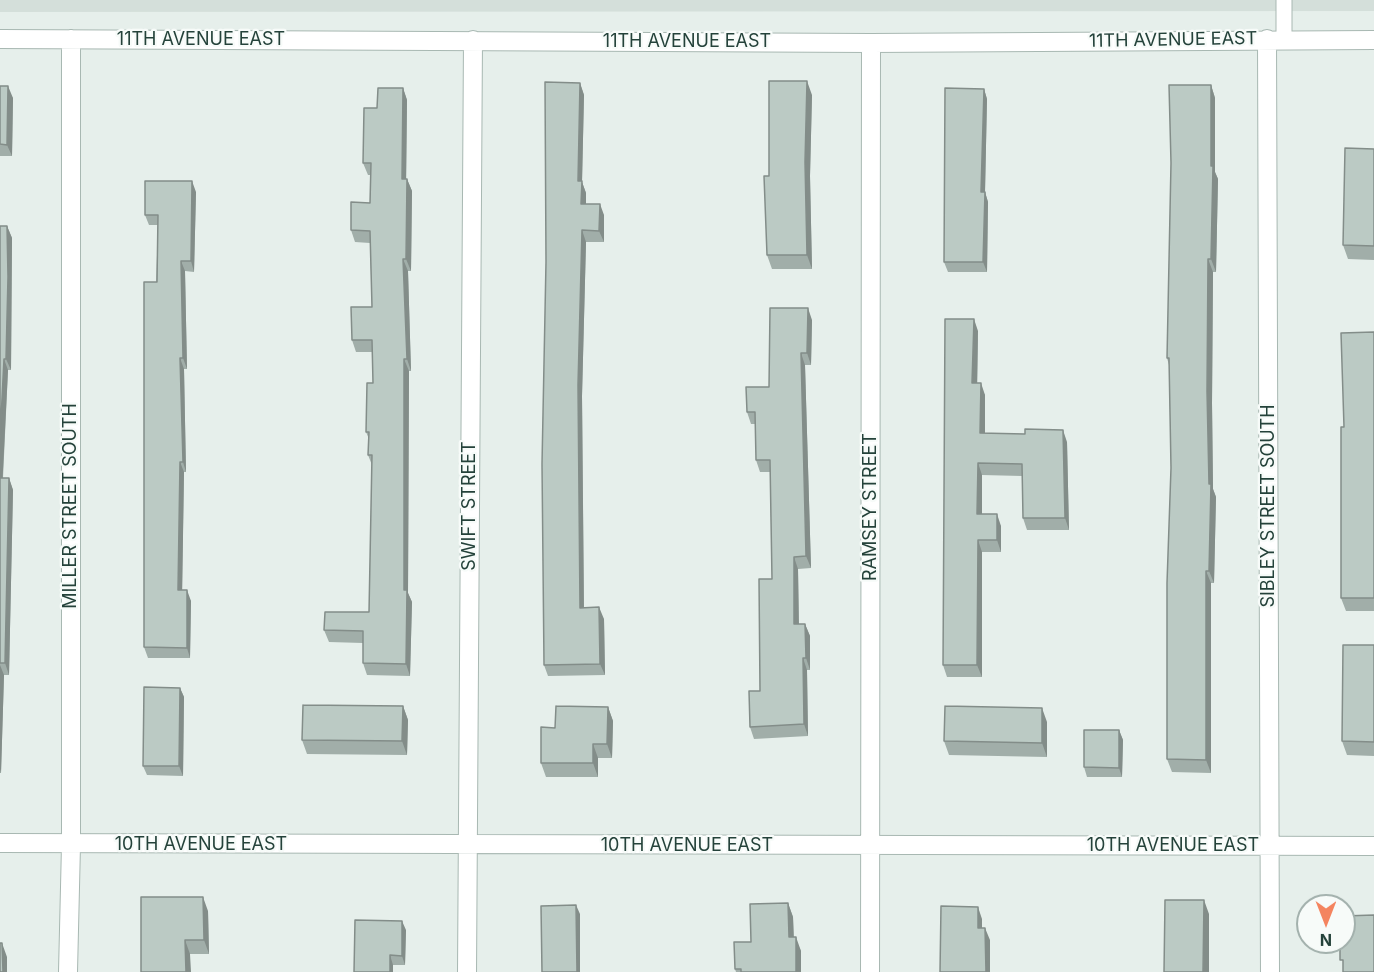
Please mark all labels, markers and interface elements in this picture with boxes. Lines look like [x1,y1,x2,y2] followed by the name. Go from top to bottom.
[1089,28,1257,52] street label: 11TH AVENUE EAST
[117,29,285,51] street label: 11TH AVENUE EAST
[603,31,771,53] street label: 11TH AVENUE EAST
[60,403,82,609] street label: MILLER STREET SOUTH
[1258,404,1280,608] street label: SIBLEY STREET SOUTH
[860,433,882,581] street label: RAMSEY STREET
[459,441,481,571] street label: SWIFT STREET
[115,834,287,856] street label: 10TH AVENUE EAST
[601,835,773,857] street label: 10TH AVENUE EAST
[1087,835,1259,857] street label: 10TH AVENUE EAST
[1296,894,1356,954] north arrow
[1320,930,1332,950] text: N

